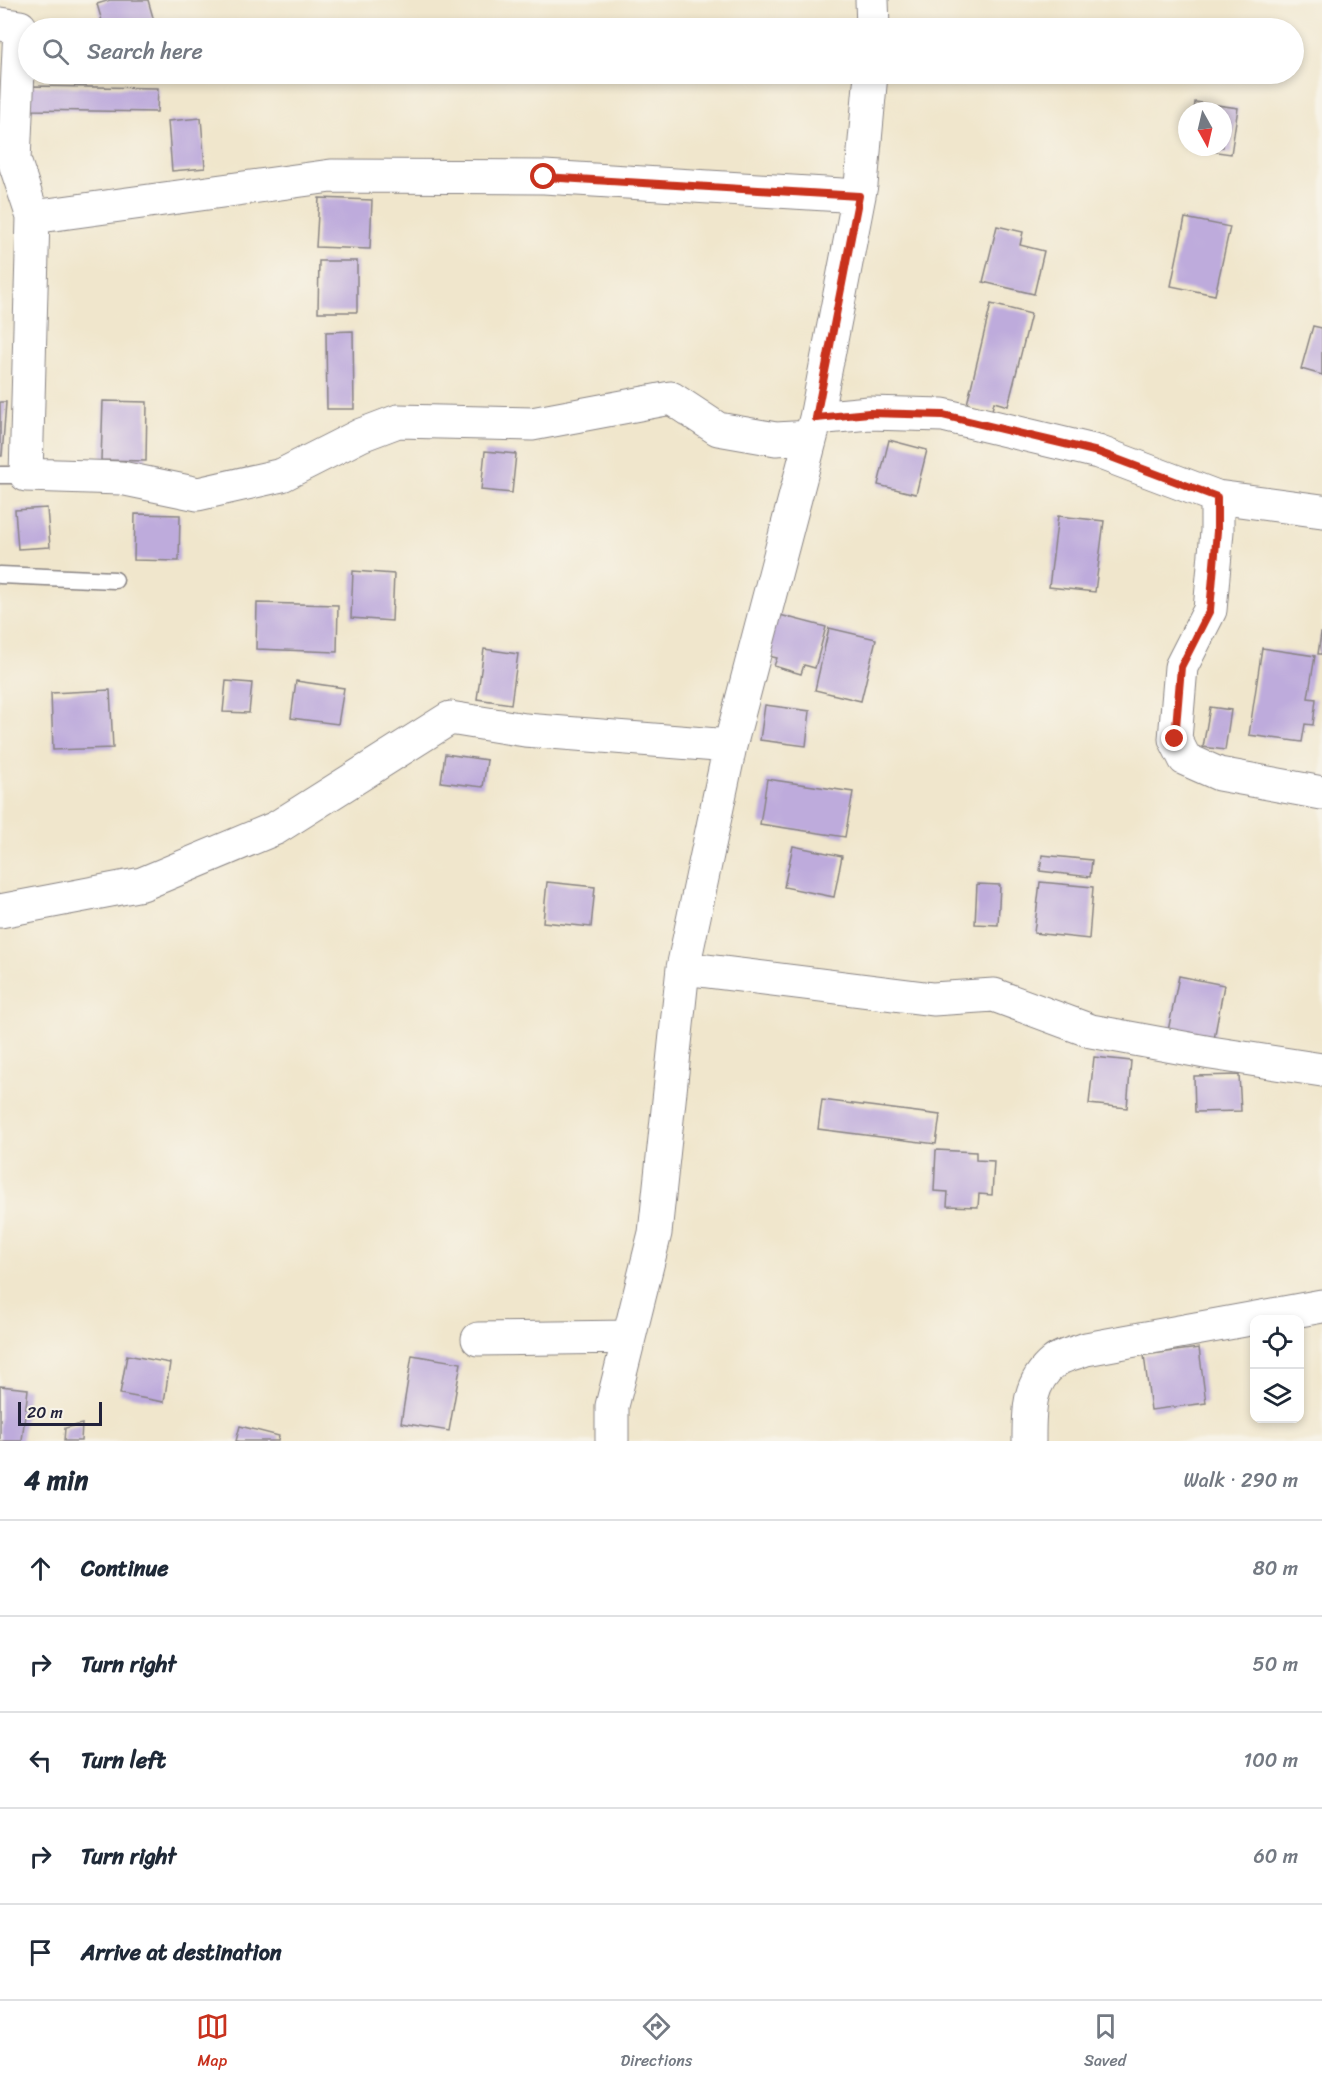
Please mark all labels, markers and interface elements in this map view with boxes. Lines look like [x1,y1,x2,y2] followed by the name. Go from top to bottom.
[18,18,1304,84] search box
[87,32,203,71] text: Search here
[39,35,72,68] icon: search
[1178,102,1232,156] north arrow
[530,163,556,189] route start
[1161,725,1187,751] route end
[1250,1315,1304,1423] map controls
[1250,1315,1304,1369] button: locate
[1250,1369,1304,1423] button: layers
[27,1398,63,1427] text: 20 m
[18,1399,102,1426] scale bar
[24,1457,88,1503] text: 4 min
[1183,1463,1298,1498] text: Walk · 290 m
[81,1549,169,1588] text: Continue
[1253,1551,1298,1586] text: 80 m
[24,1552,57,1585] icon: ahead
[81,1645,176,1684] text: Turn right
[1253,1647,1298,1682] text: 50 m
[24,1648,57,1681] icon: right
[81,1741,166,1780] text: Turn left
[1244,1743,1298,1778] text: 100 m
[24,1744,57,1777] icon: left
[81,1837,176,1876] text: Turn right
[1253,1839,1298,1874] text: 60 m
[24,1840,57,1873] icon: right
[81,1933,282,1972] text: Arrive at destination
[24,1936,57,1969] icon: arrive
[196,2010,229,2075] tab: Map
[621,2010,692,2075] tab: Directions
[1084,2010,1126,2075] tab: Saved

